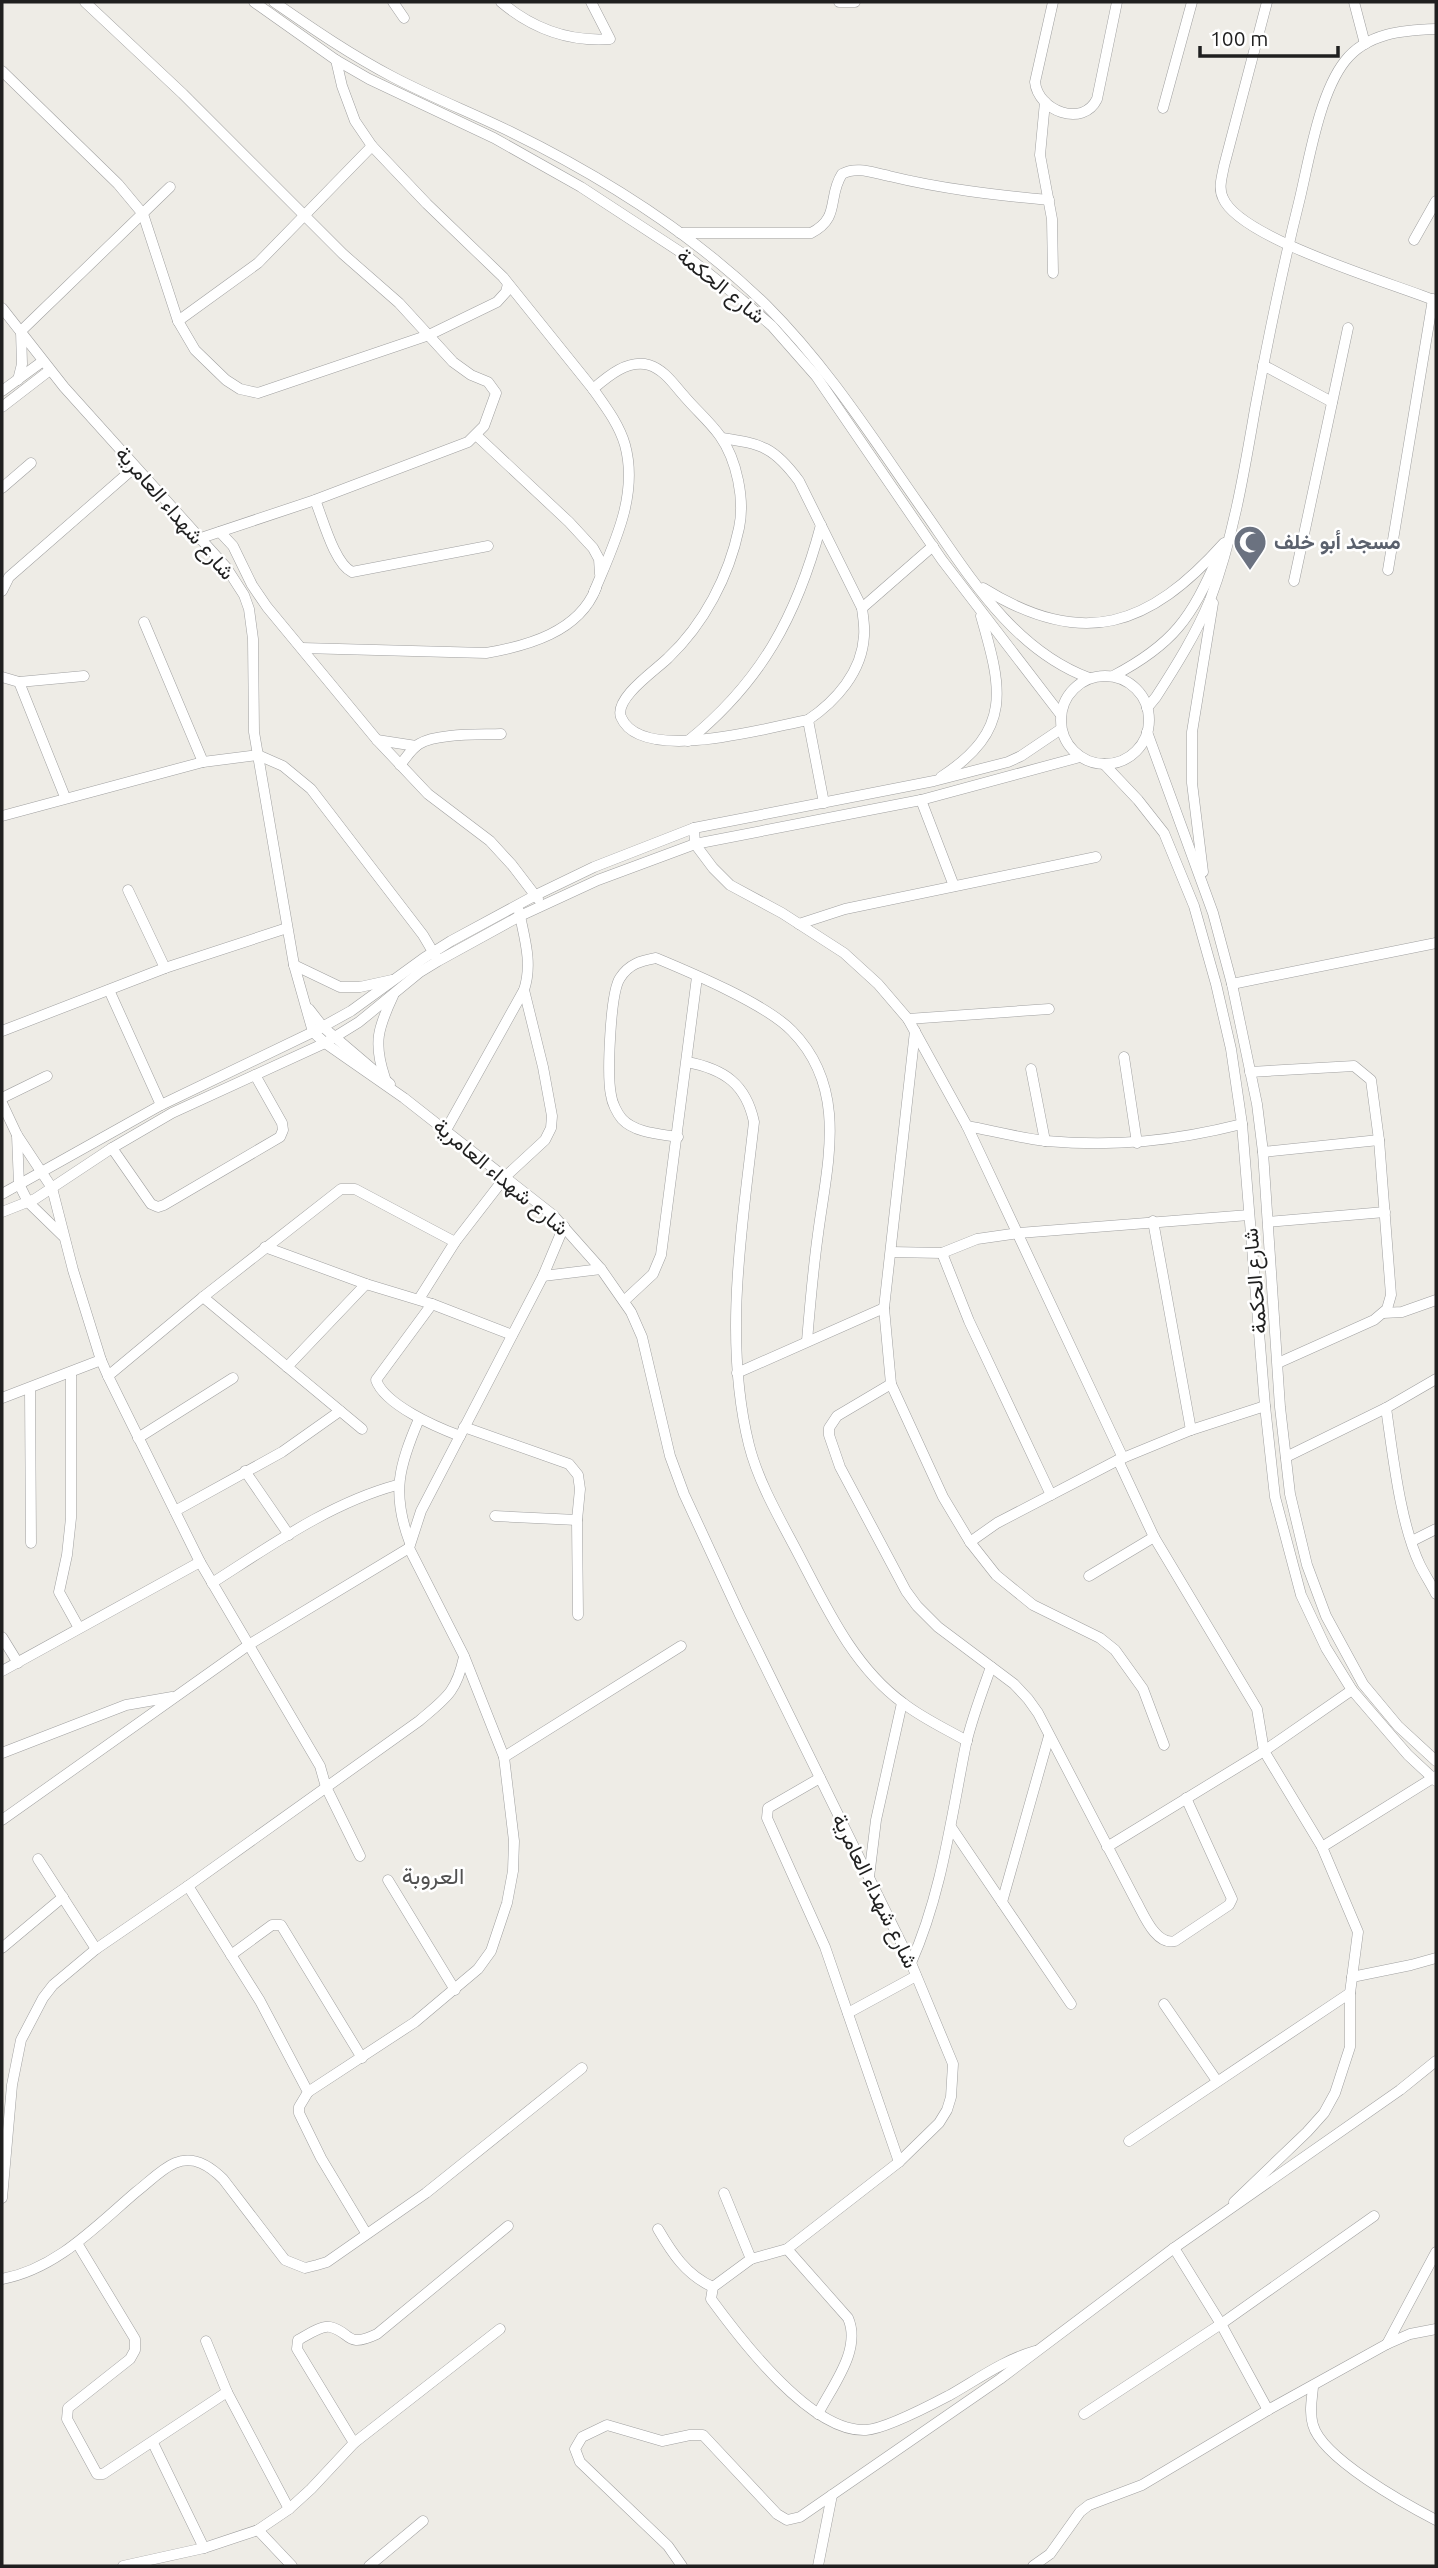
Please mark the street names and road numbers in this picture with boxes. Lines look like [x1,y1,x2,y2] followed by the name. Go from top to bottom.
[671,243,770,330] street label: شارع الحكمة
[109,441,240,586] street label: شارع شهداء العامرية
[427,1113,574,1242] street label: شارع شهداء العامرية
[1237,1227,1274,1335] street label: شارع الحكمة
[825,1810,924,1973] street label: شارع شهداء العامرية

